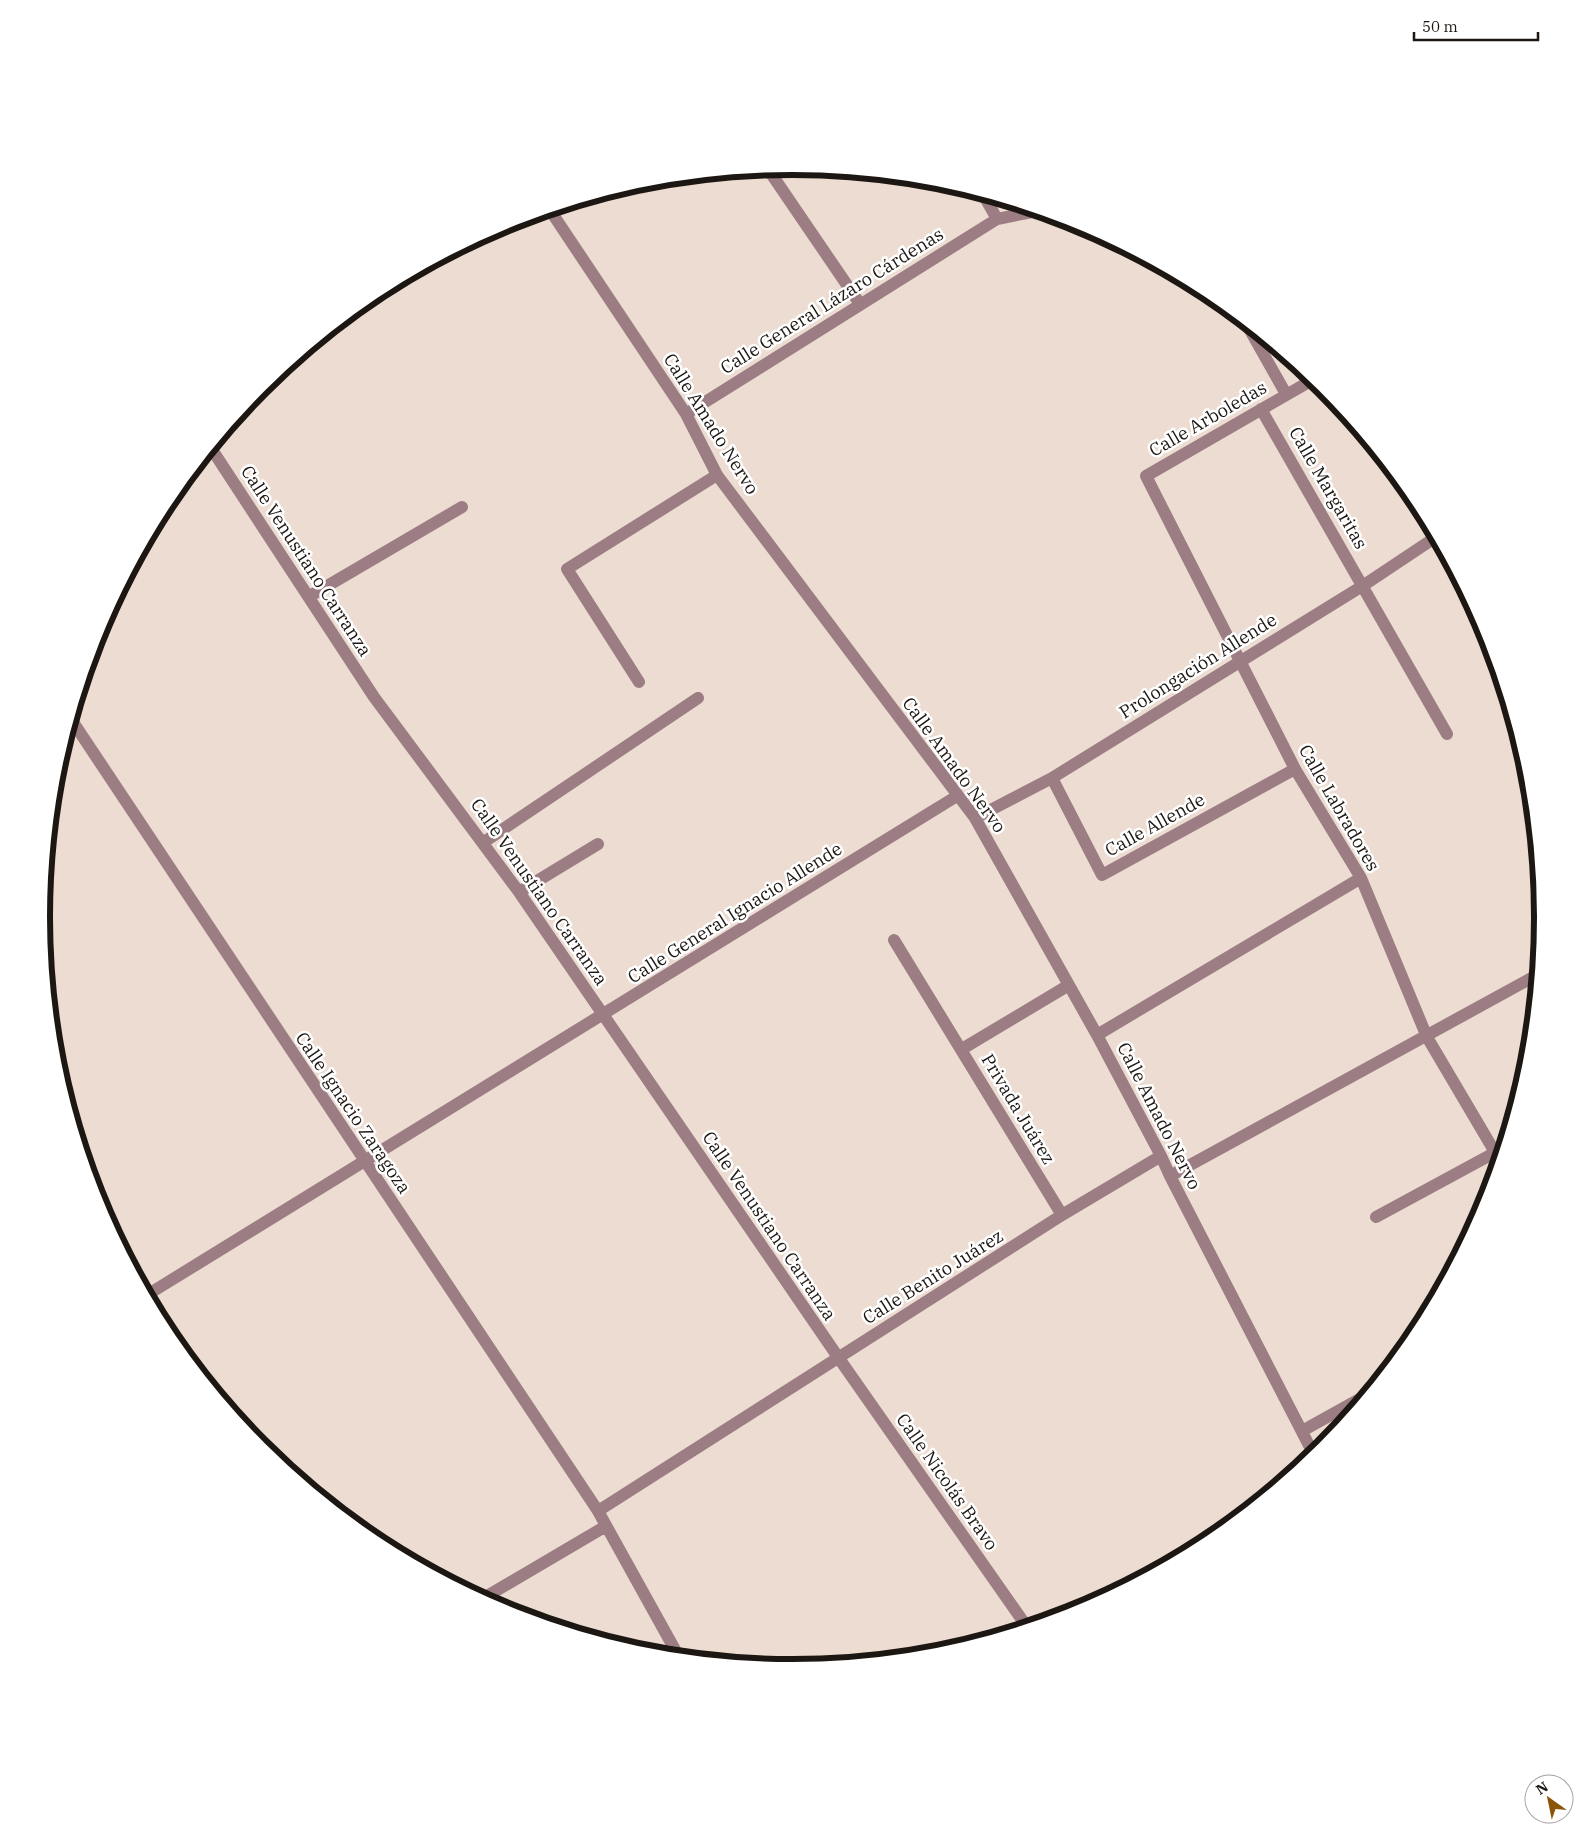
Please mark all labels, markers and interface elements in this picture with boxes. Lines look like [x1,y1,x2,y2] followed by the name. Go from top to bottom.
[1414,10,1538,42] scale bar
[1422,17,1458,36] text: 50 m
[716,222,948,379] street label: Calle General Lázaro Cárdenas
[659,349,764,499] street label: Calle Amado Nervo
[1145,376,1271,462] street label: Calle Arboledas
[1284,422,1373,553] street label: Calle Margaritas
[236,461,377,661] street label: Calle Venustiano Carranza
[1115,608,1281,723] street label: Prolongación Allende
[897,692,1011,837] street label: Calle Amado Nervo
[1294,740,1385,875] street label: Calle Labradores
[1101,788,1209,861] street label: Calle Allende
[466,794,613,990] street label: Calle Venustiano Carranza
[623,837,846,988] street label: Calle General Ignacio Allende
[291,1027,416,1198] street label: Calle Ignacio Zaragoza
[1112,1038,1207,1193] street label: Calle Amado Nervo
[976,1049,1060,1168] street label: Privada Juárez
[697,1127,841,1325] street label: Calle Venustiano Carranza
[858,1224,1007,1329] street label: Calle Benito Juárez
[891,1409,1003,1555] street label: Calle Nicolás Bravo
[1524,1774,1574,1824] north arrow
[1532,1778,1551,1799] text: N

